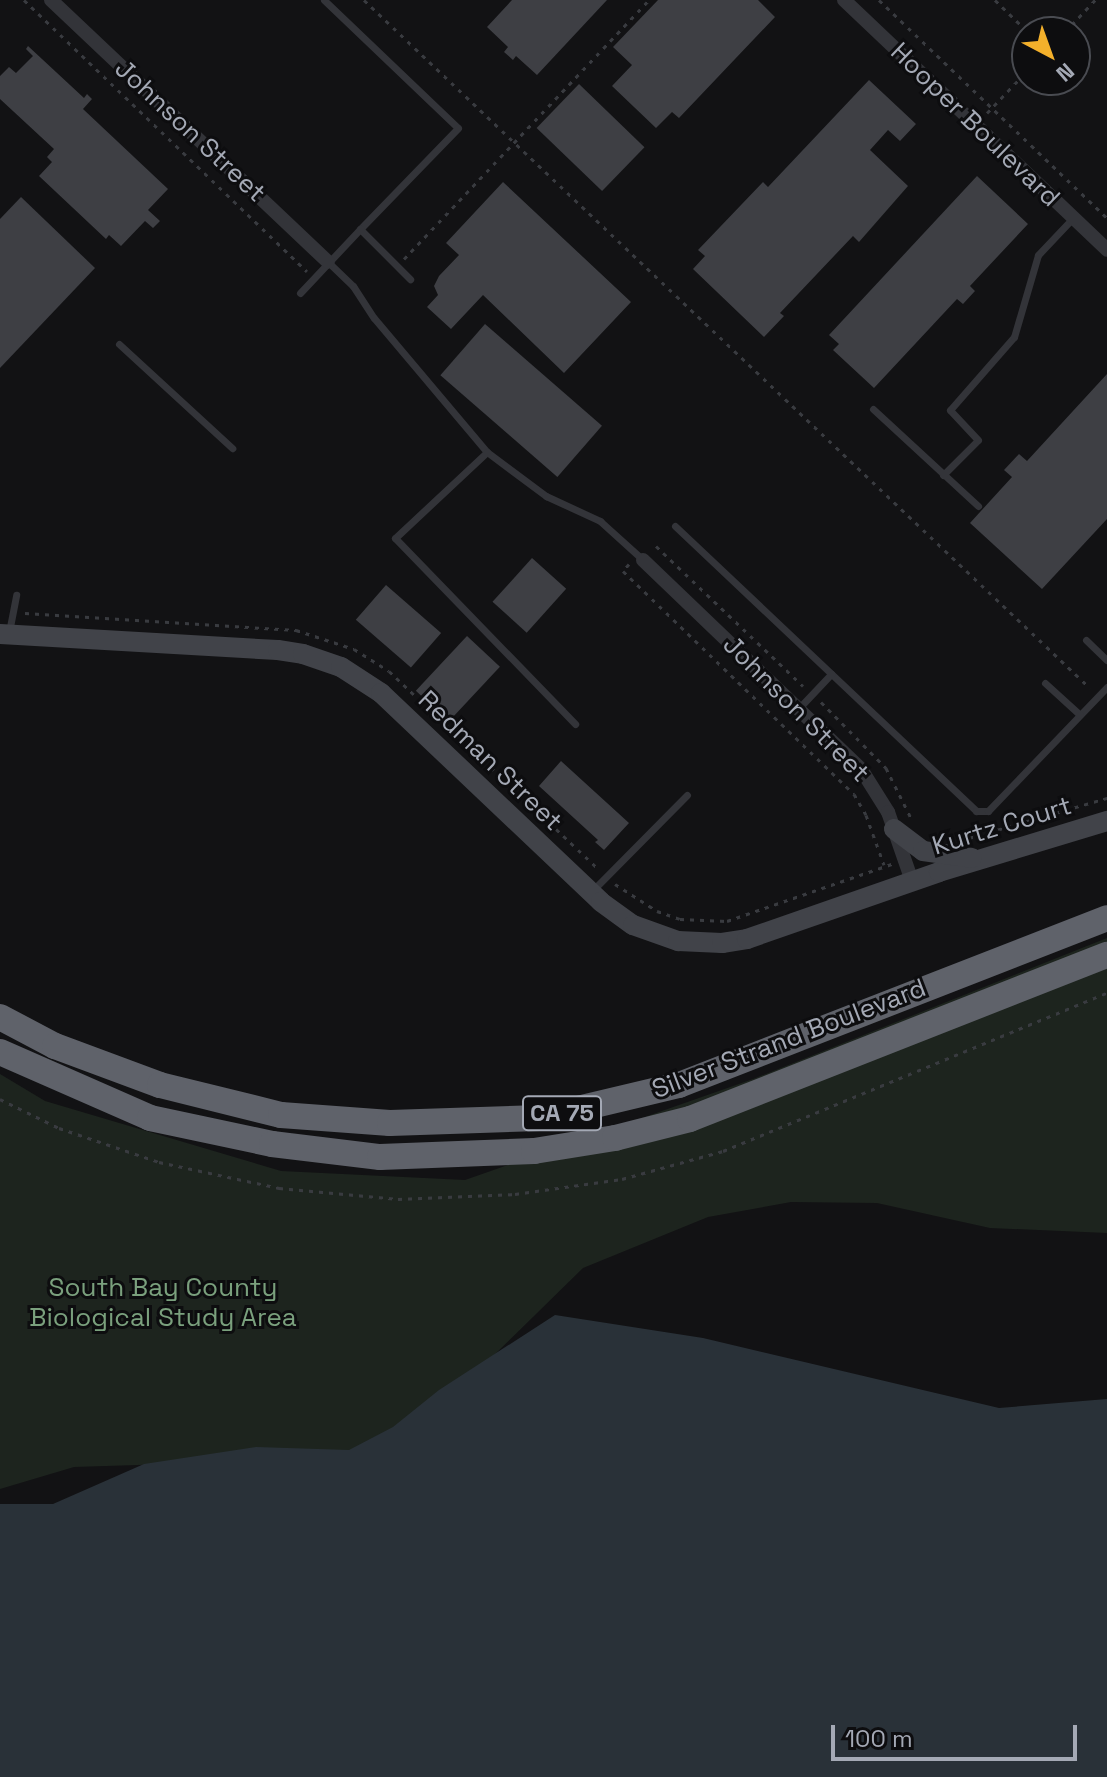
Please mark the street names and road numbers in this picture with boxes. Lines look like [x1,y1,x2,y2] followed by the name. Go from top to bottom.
[884,36,1066,214] street label: Hooper Boulevard
[108,53,272,209] street label: Johnson Street
[716,629,876,789] street label: Johnson Street
[412,685,568,837] street label: Redman Street
[929,790,1075,862] street label: Kurtz Court
[648,972,930,1106] street label: Silver Strand Boulevard
[520,1093,604,1133] road number: CA 75

